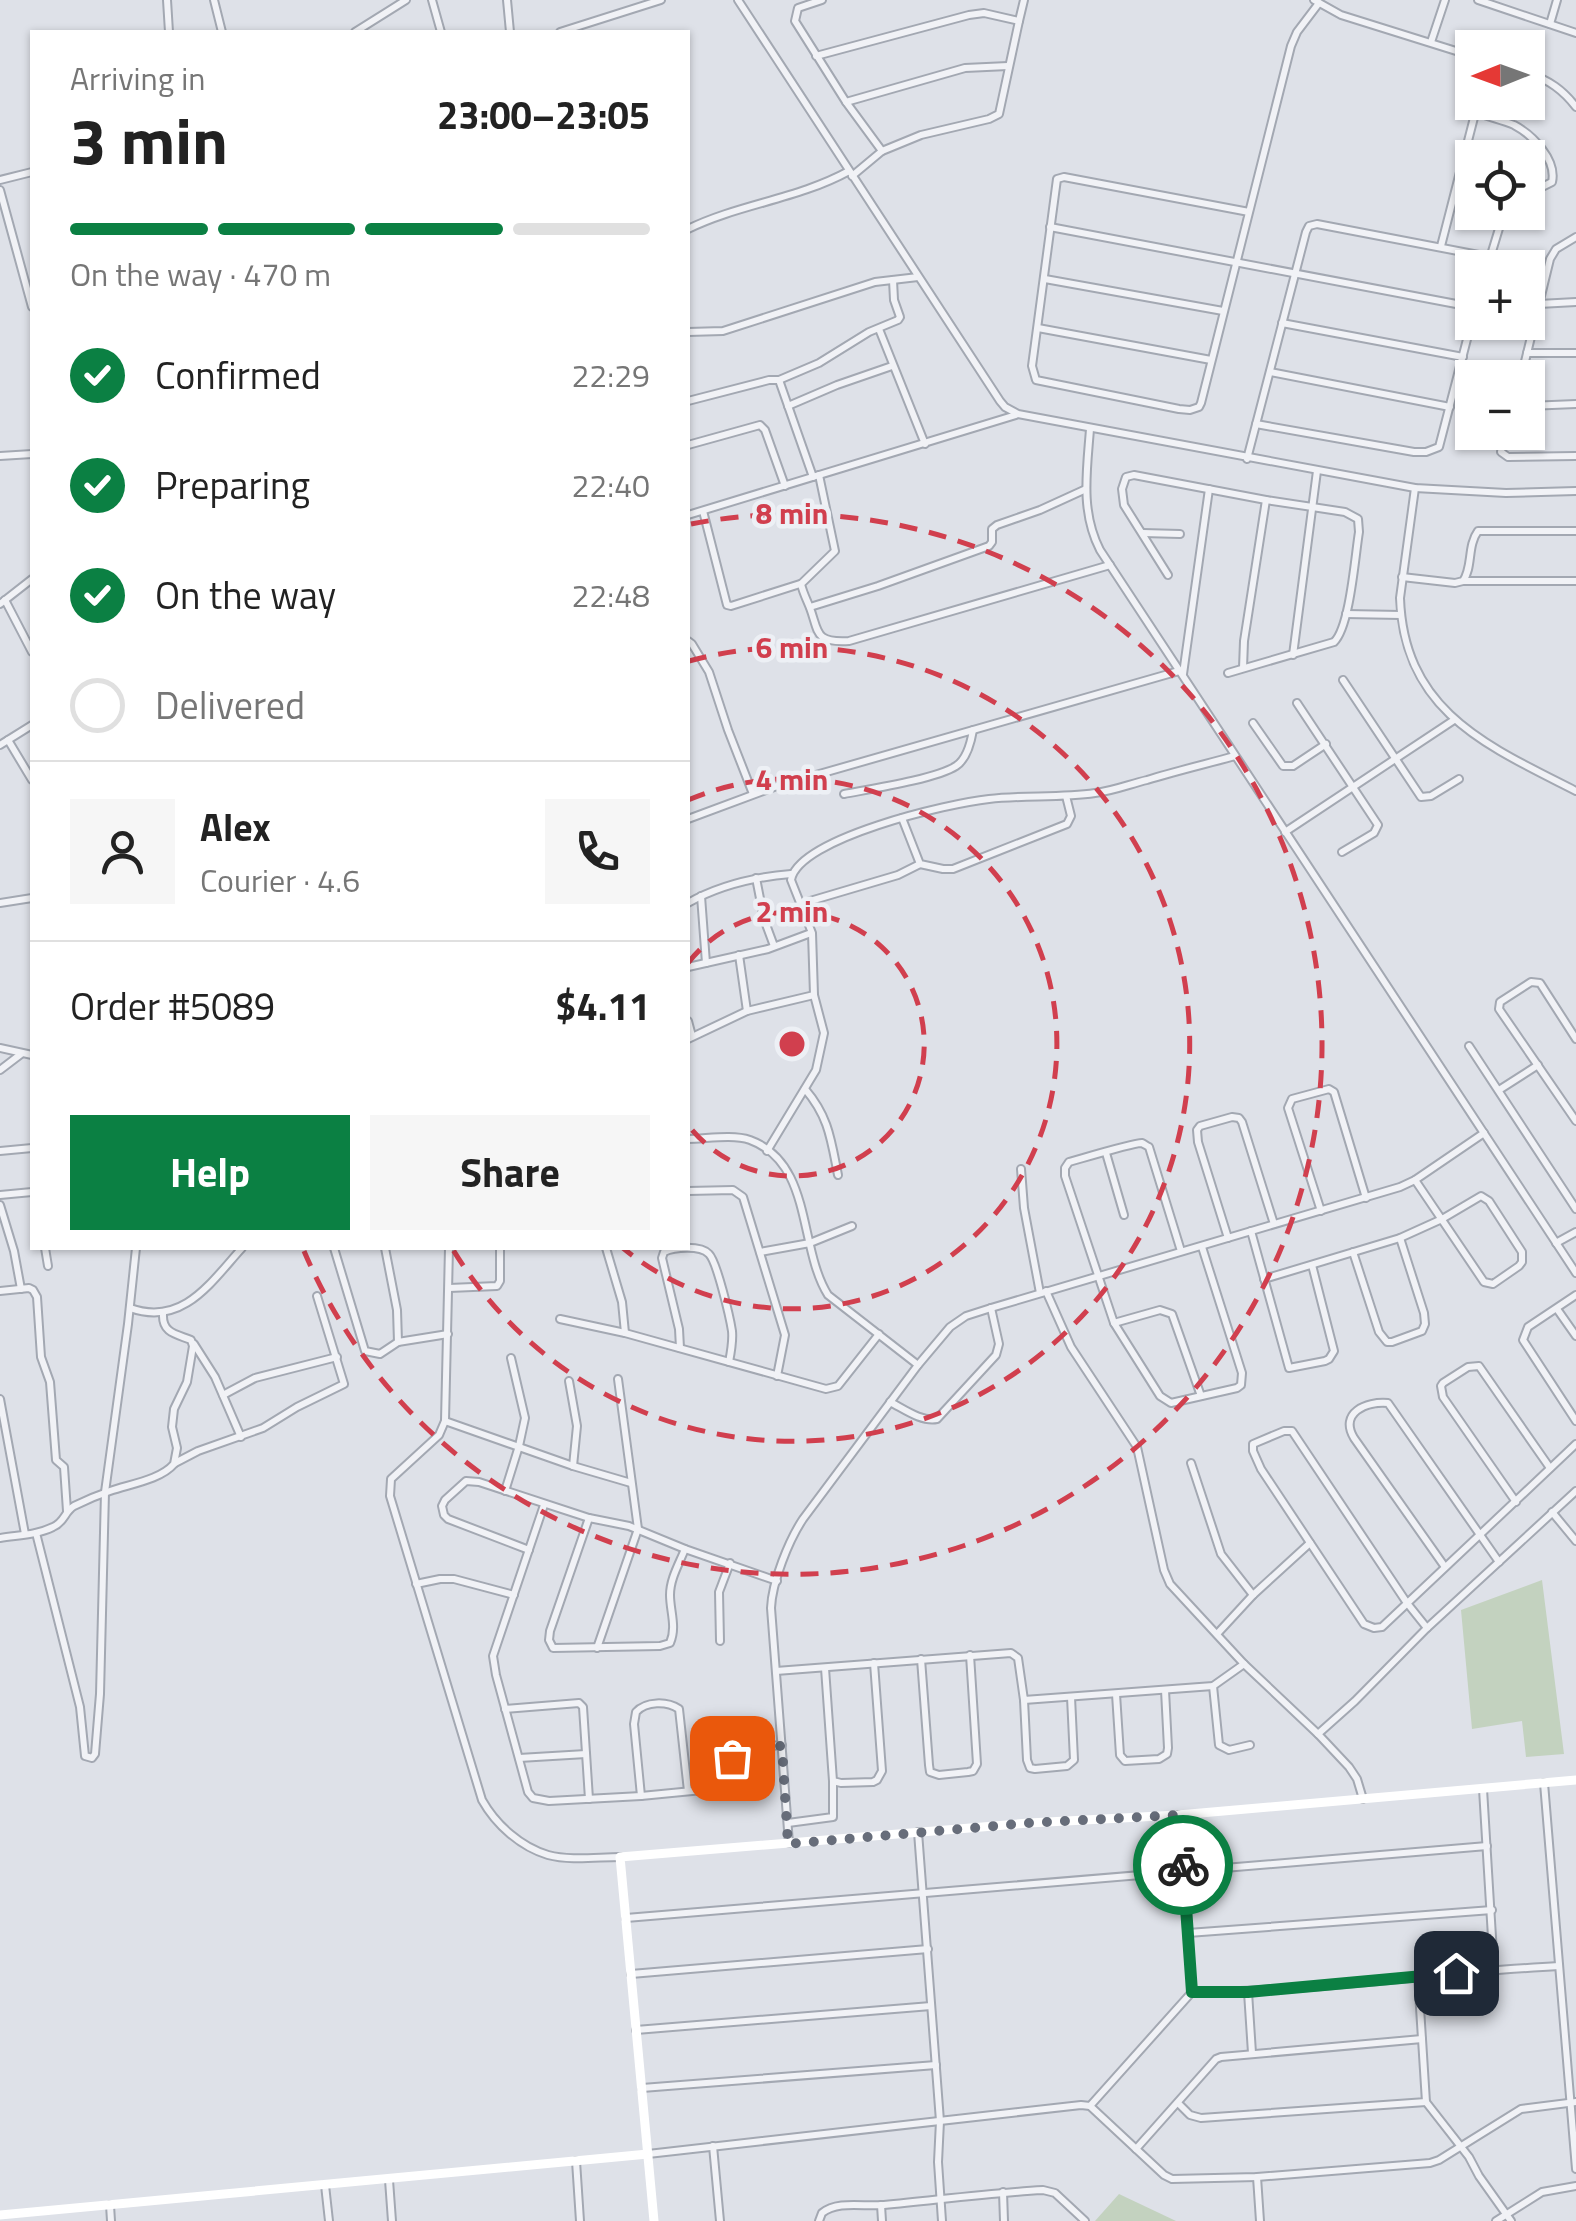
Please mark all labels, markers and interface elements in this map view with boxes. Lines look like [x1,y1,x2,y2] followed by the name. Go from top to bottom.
[1455,30,1545,120] north arrow
[1455,30,1545,450] map controls
[70,54,206,102] text: Arriving in
[437,86,650,144] text: 23:00–23:05
[70,90,228,189] text: 3 min
[1455,140,1545,230] button: locate
[70,250,331,298] text: On the way · 470 m
[1455,250,1545,340] button: +
[155,346,321,404] text: Confirmed
[70,348,125,403] icon: check
[571,351,650,399] text: 22:29
[1455,360,1545,450] button: −
[155,456,310,514] text: Preparing
[70,458,125,513] icon: check
[571,461,650,509] text: 22:40
[756,490,828,536] text: 8 min
[155,566,336,624] text: On the way
[70,568,125,623] icon: check
[571,571,650,619] text: 22:48
[756,624,828,670] text: 6 min
[155,676,305,734] text: Delivered
[756,756,828,802] text: 4 min
[200,798,271,856] text: Alex
[70,799,175,904] button: person
[545,799,650,904] button: phone
[200,856,360,904] text: Courier · 4.6
[756,888,828,934] text: 2 min
[70,977,275,1035] text: Order #5089
[555,977,650,1035] text: $4.11
[774,1026,810,1062] centre of rings
[70,1115,350,1230] button: Help
[370,1115,650,1230] button: Share
[690,1716,775,1801] pin
[705,1731,760,1786] icon: bag
[1133,1815,1233,1915] courier
[1156,1838,1211,1893] icon: bike
[1414,1931,1499,2016] pin
[1429,1946,1484,2001] icon: home

